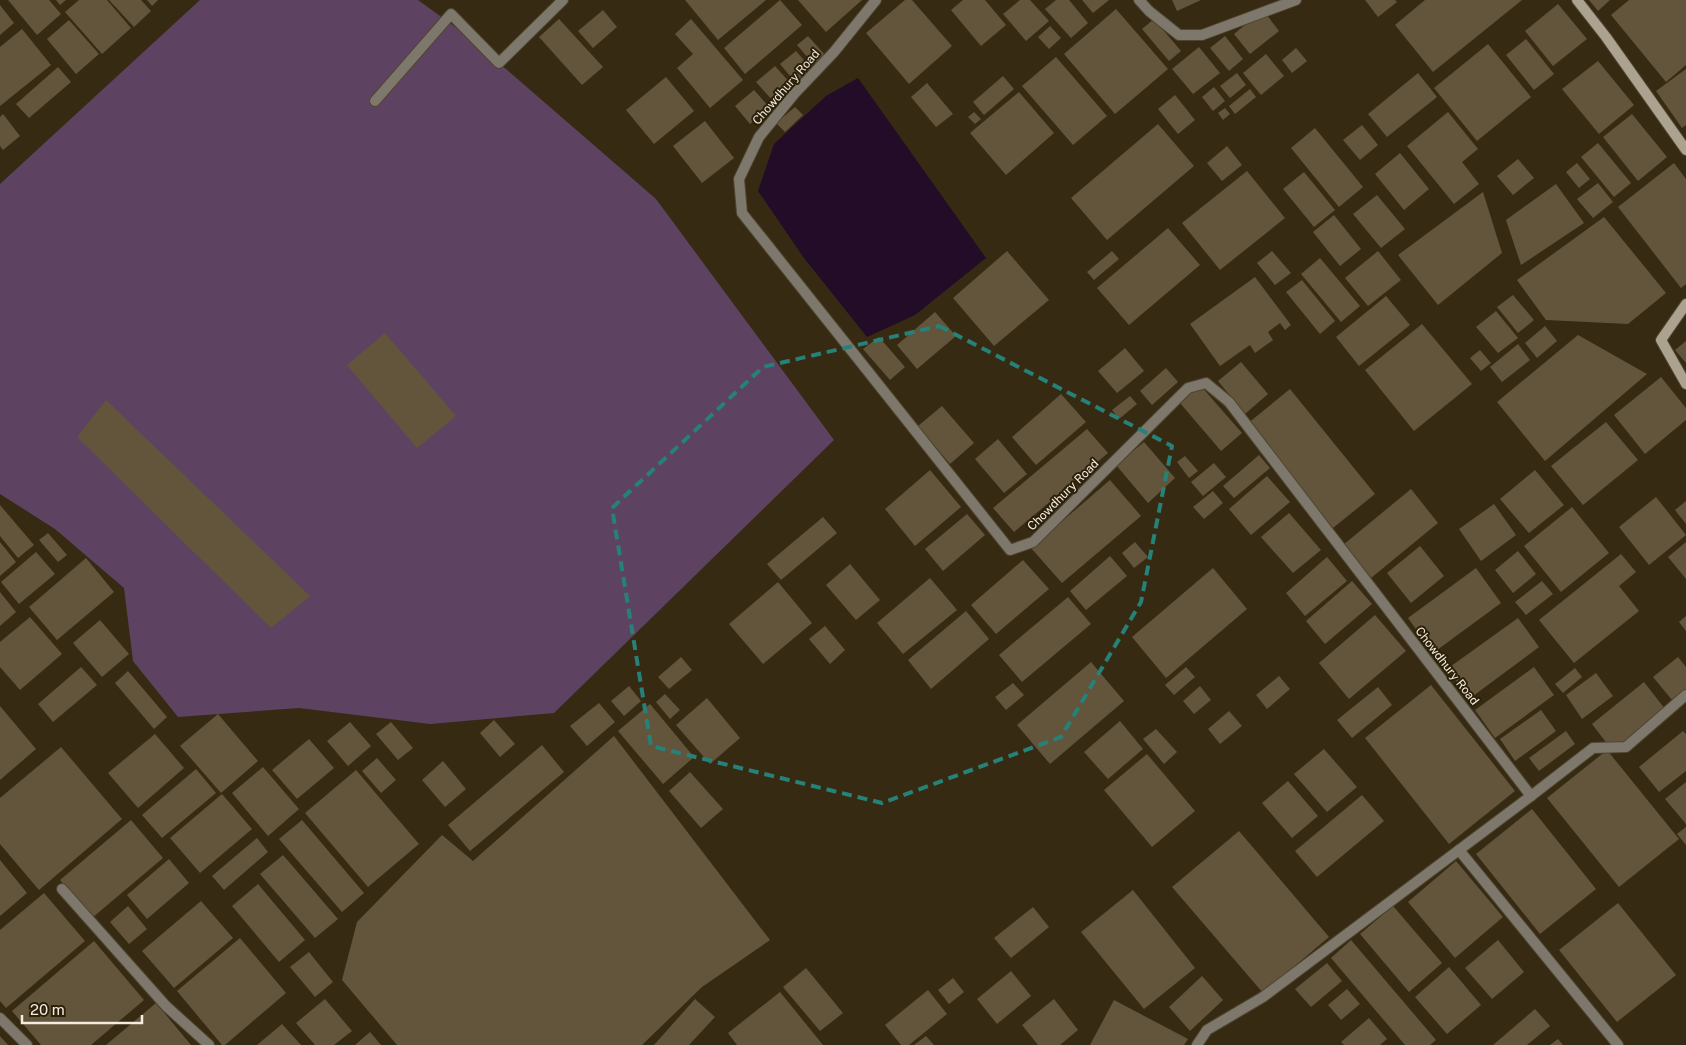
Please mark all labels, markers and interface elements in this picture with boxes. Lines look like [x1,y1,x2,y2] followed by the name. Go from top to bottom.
[750,47,822,127] street label: Chowdhury Road
[1025,457,1101,533] street label: Chowdhury Road
[1412,624,1482,708] street label: Chowdhury Road
[22,992,142,1024] scale bar
[30,1001,65,1018] text: 20 m

